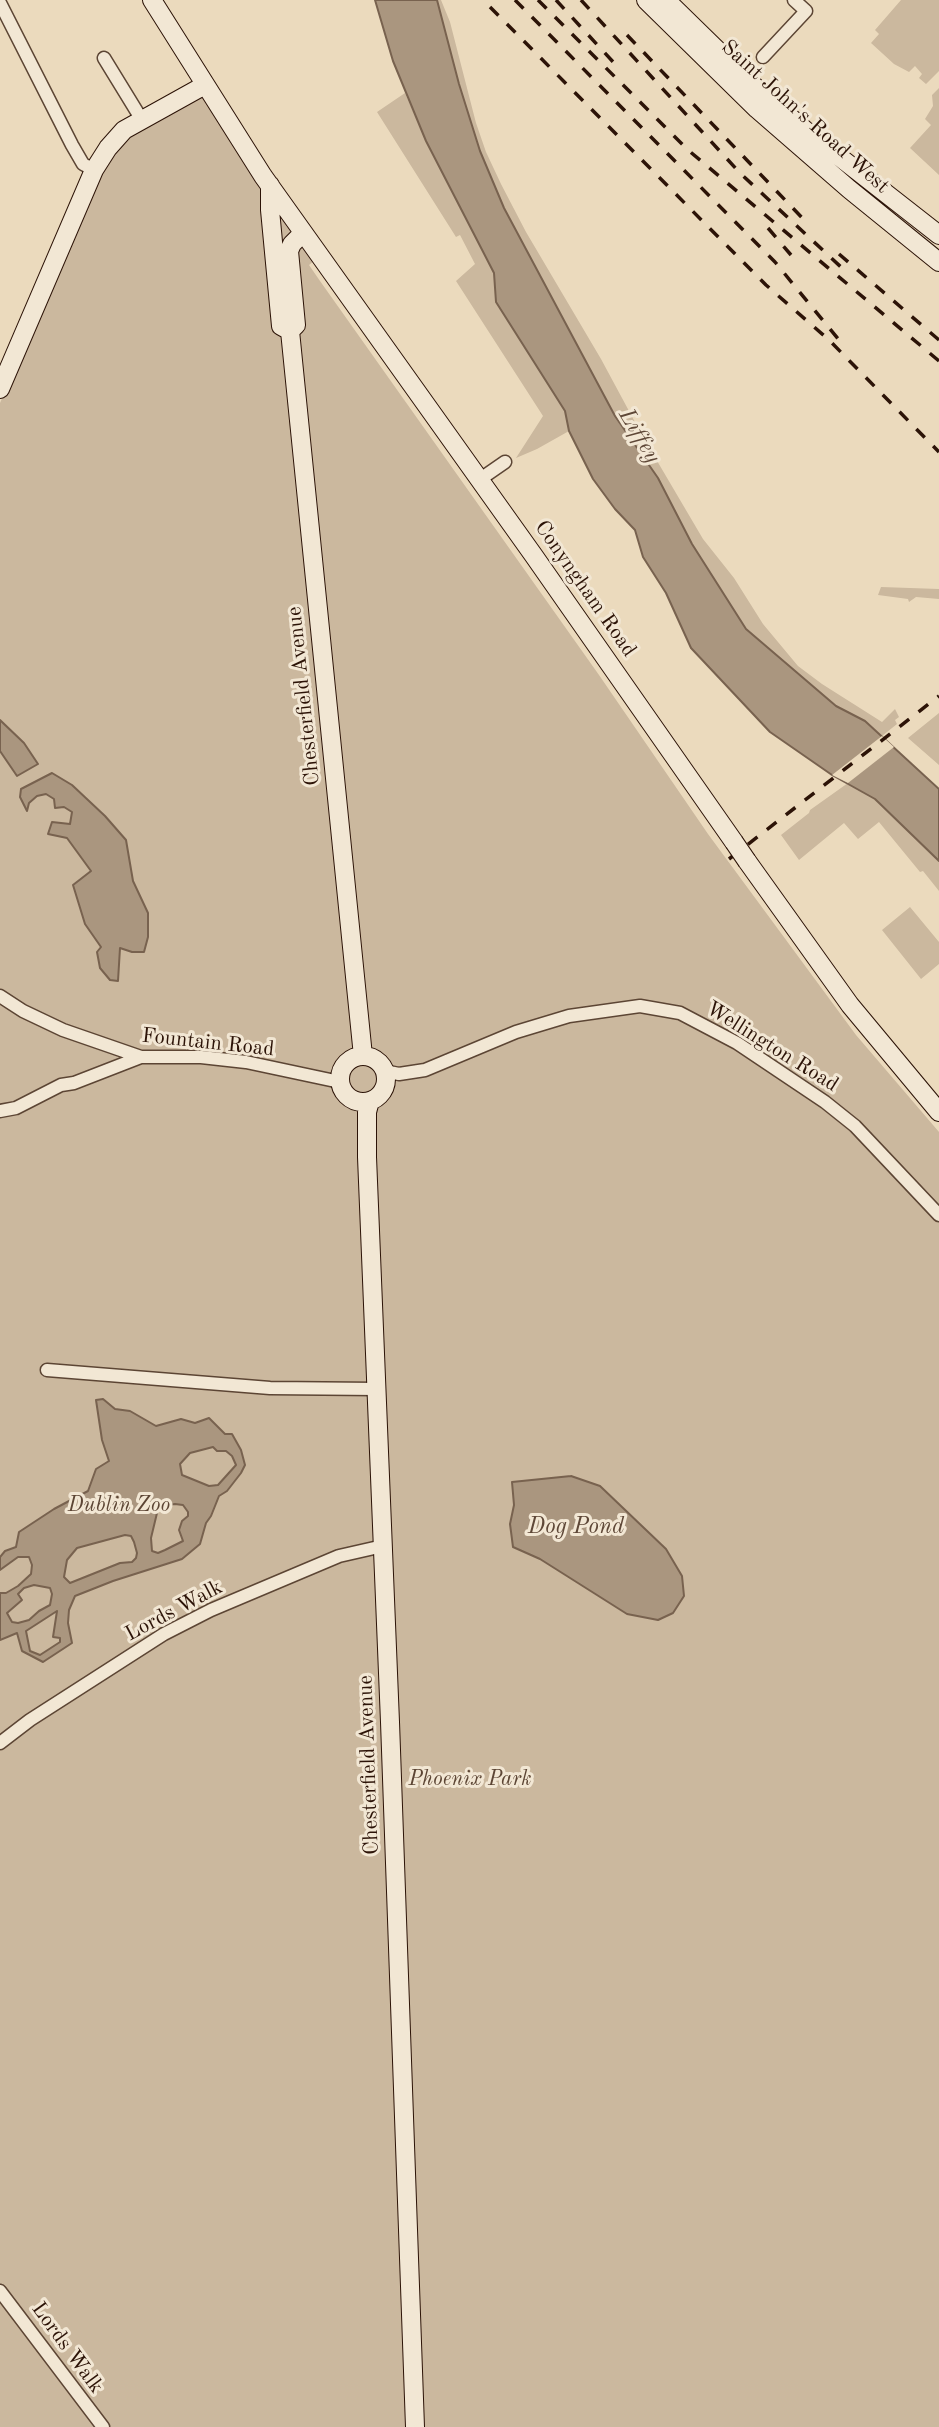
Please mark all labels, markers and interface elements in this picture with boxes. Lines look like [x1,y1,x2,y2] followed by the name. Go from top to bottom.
[716,35,894,199] street label: Saint John's Road West
[612,403,666,469] water label: Liffey
[529,516,641,662] street label: Conyngham Road
[282,605,326,787] street label: Chesterfield Avenue
[701,996,843,1098] street label: Wellington Road
[141,1024,275,1062] street label: Fountain Road
[68,1492,170,1518] park label: Dublin Zoo
[528,1513,624,1541] water label: Dog Pond
[121,1575,227,1647] street label: Lords Walk
[353,1675,385,1855] street label: Chesterfield Avenue
[409,1766,531,1792] park label: Phoenix Park
[25,2297,109,2399] street label: Lords Walk

